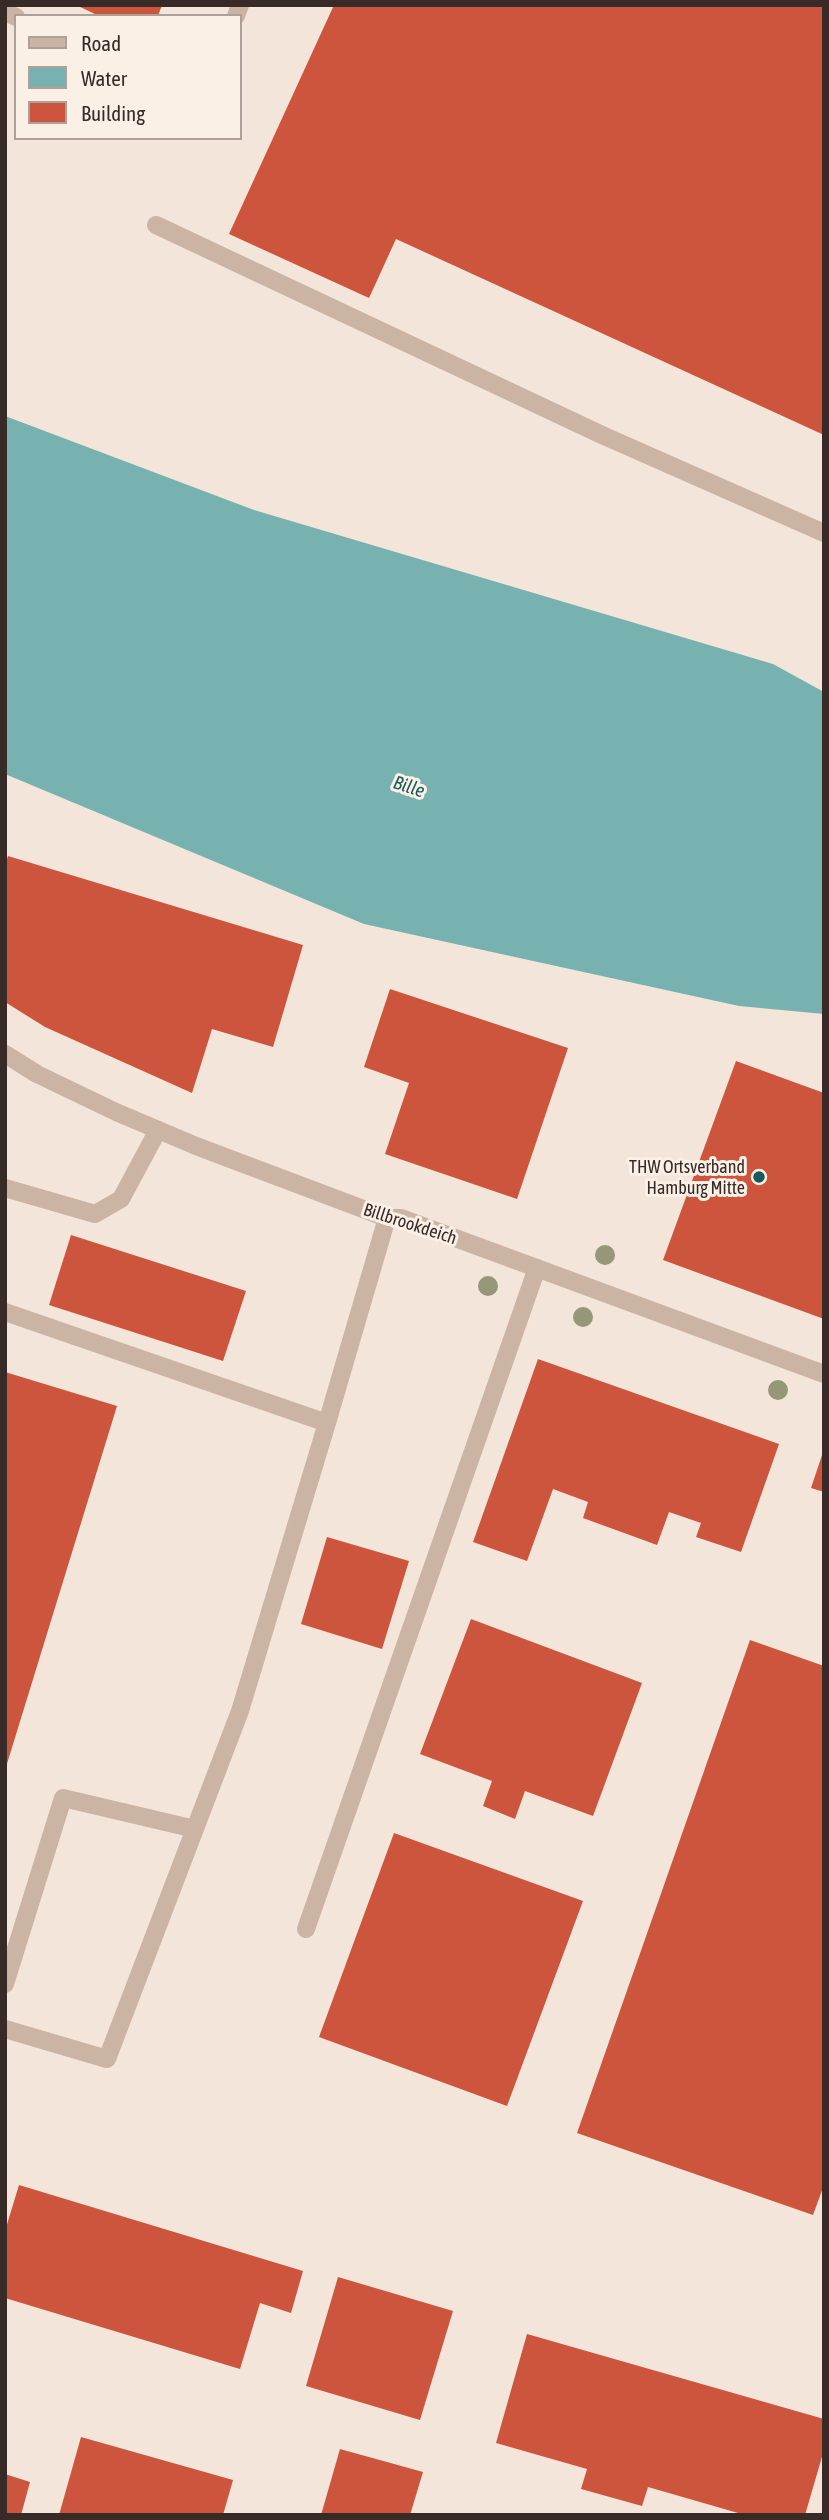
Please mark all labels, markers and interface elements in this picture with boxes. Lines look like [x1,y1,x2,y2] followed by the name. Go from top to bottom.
[14,14,242,140] legend
[81,31,121,55] text: Road
[81,66,127,90] text: Water
[81,101,145,125] text: Building
[390,771,428,803] water label: Bille
[629,1156,745,1198] place label: THW Ortsverband Hamburg Mitte
[751,1169,767,1185] marker: THW Ortsverband Hamburg Mitte
[361,1199,459,1249] street label: Billbrookdeich

